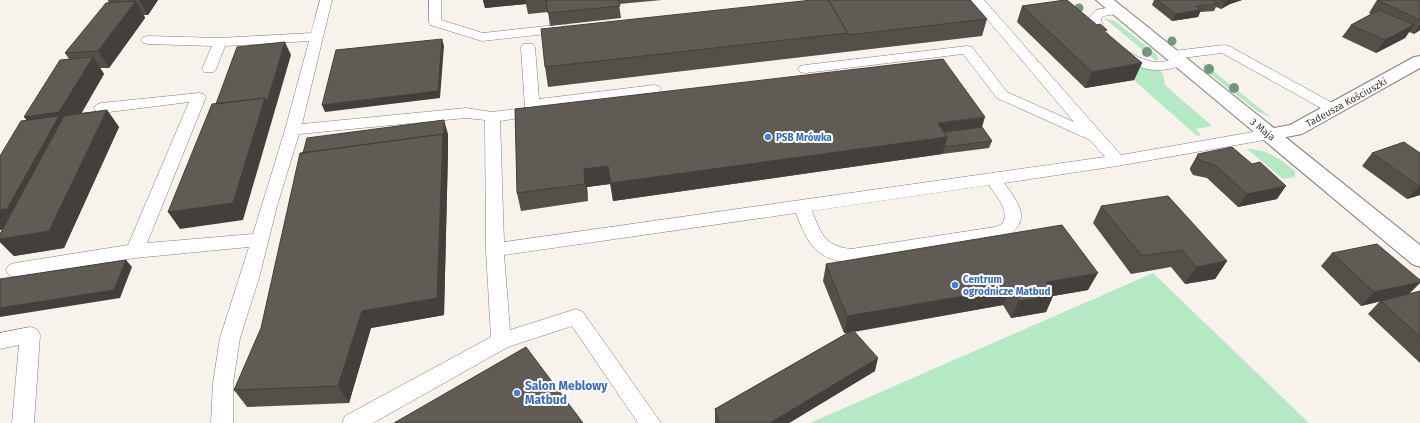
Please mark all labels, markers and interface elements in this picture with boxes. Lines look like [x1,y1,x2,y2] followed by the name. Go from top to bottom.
[1304,75,1389,130] street label: Tadeusza Kościuszki
[1247,116,1277,144] street label: 3 Maja
[776,131,832,144] place label: PSB Mrówka
[763,132,773,142] marker: PSB Mrówka
[963,274,1051,298] place label: Centrum ogrodnicze Matbud
[950,280,960,290] marker: Centrum ogrodnicze Matbud
[525,379,608,407] place label: Salon Meblowy Matbud
[512,388,522,398] marker: Salon Meblowy Matbud

